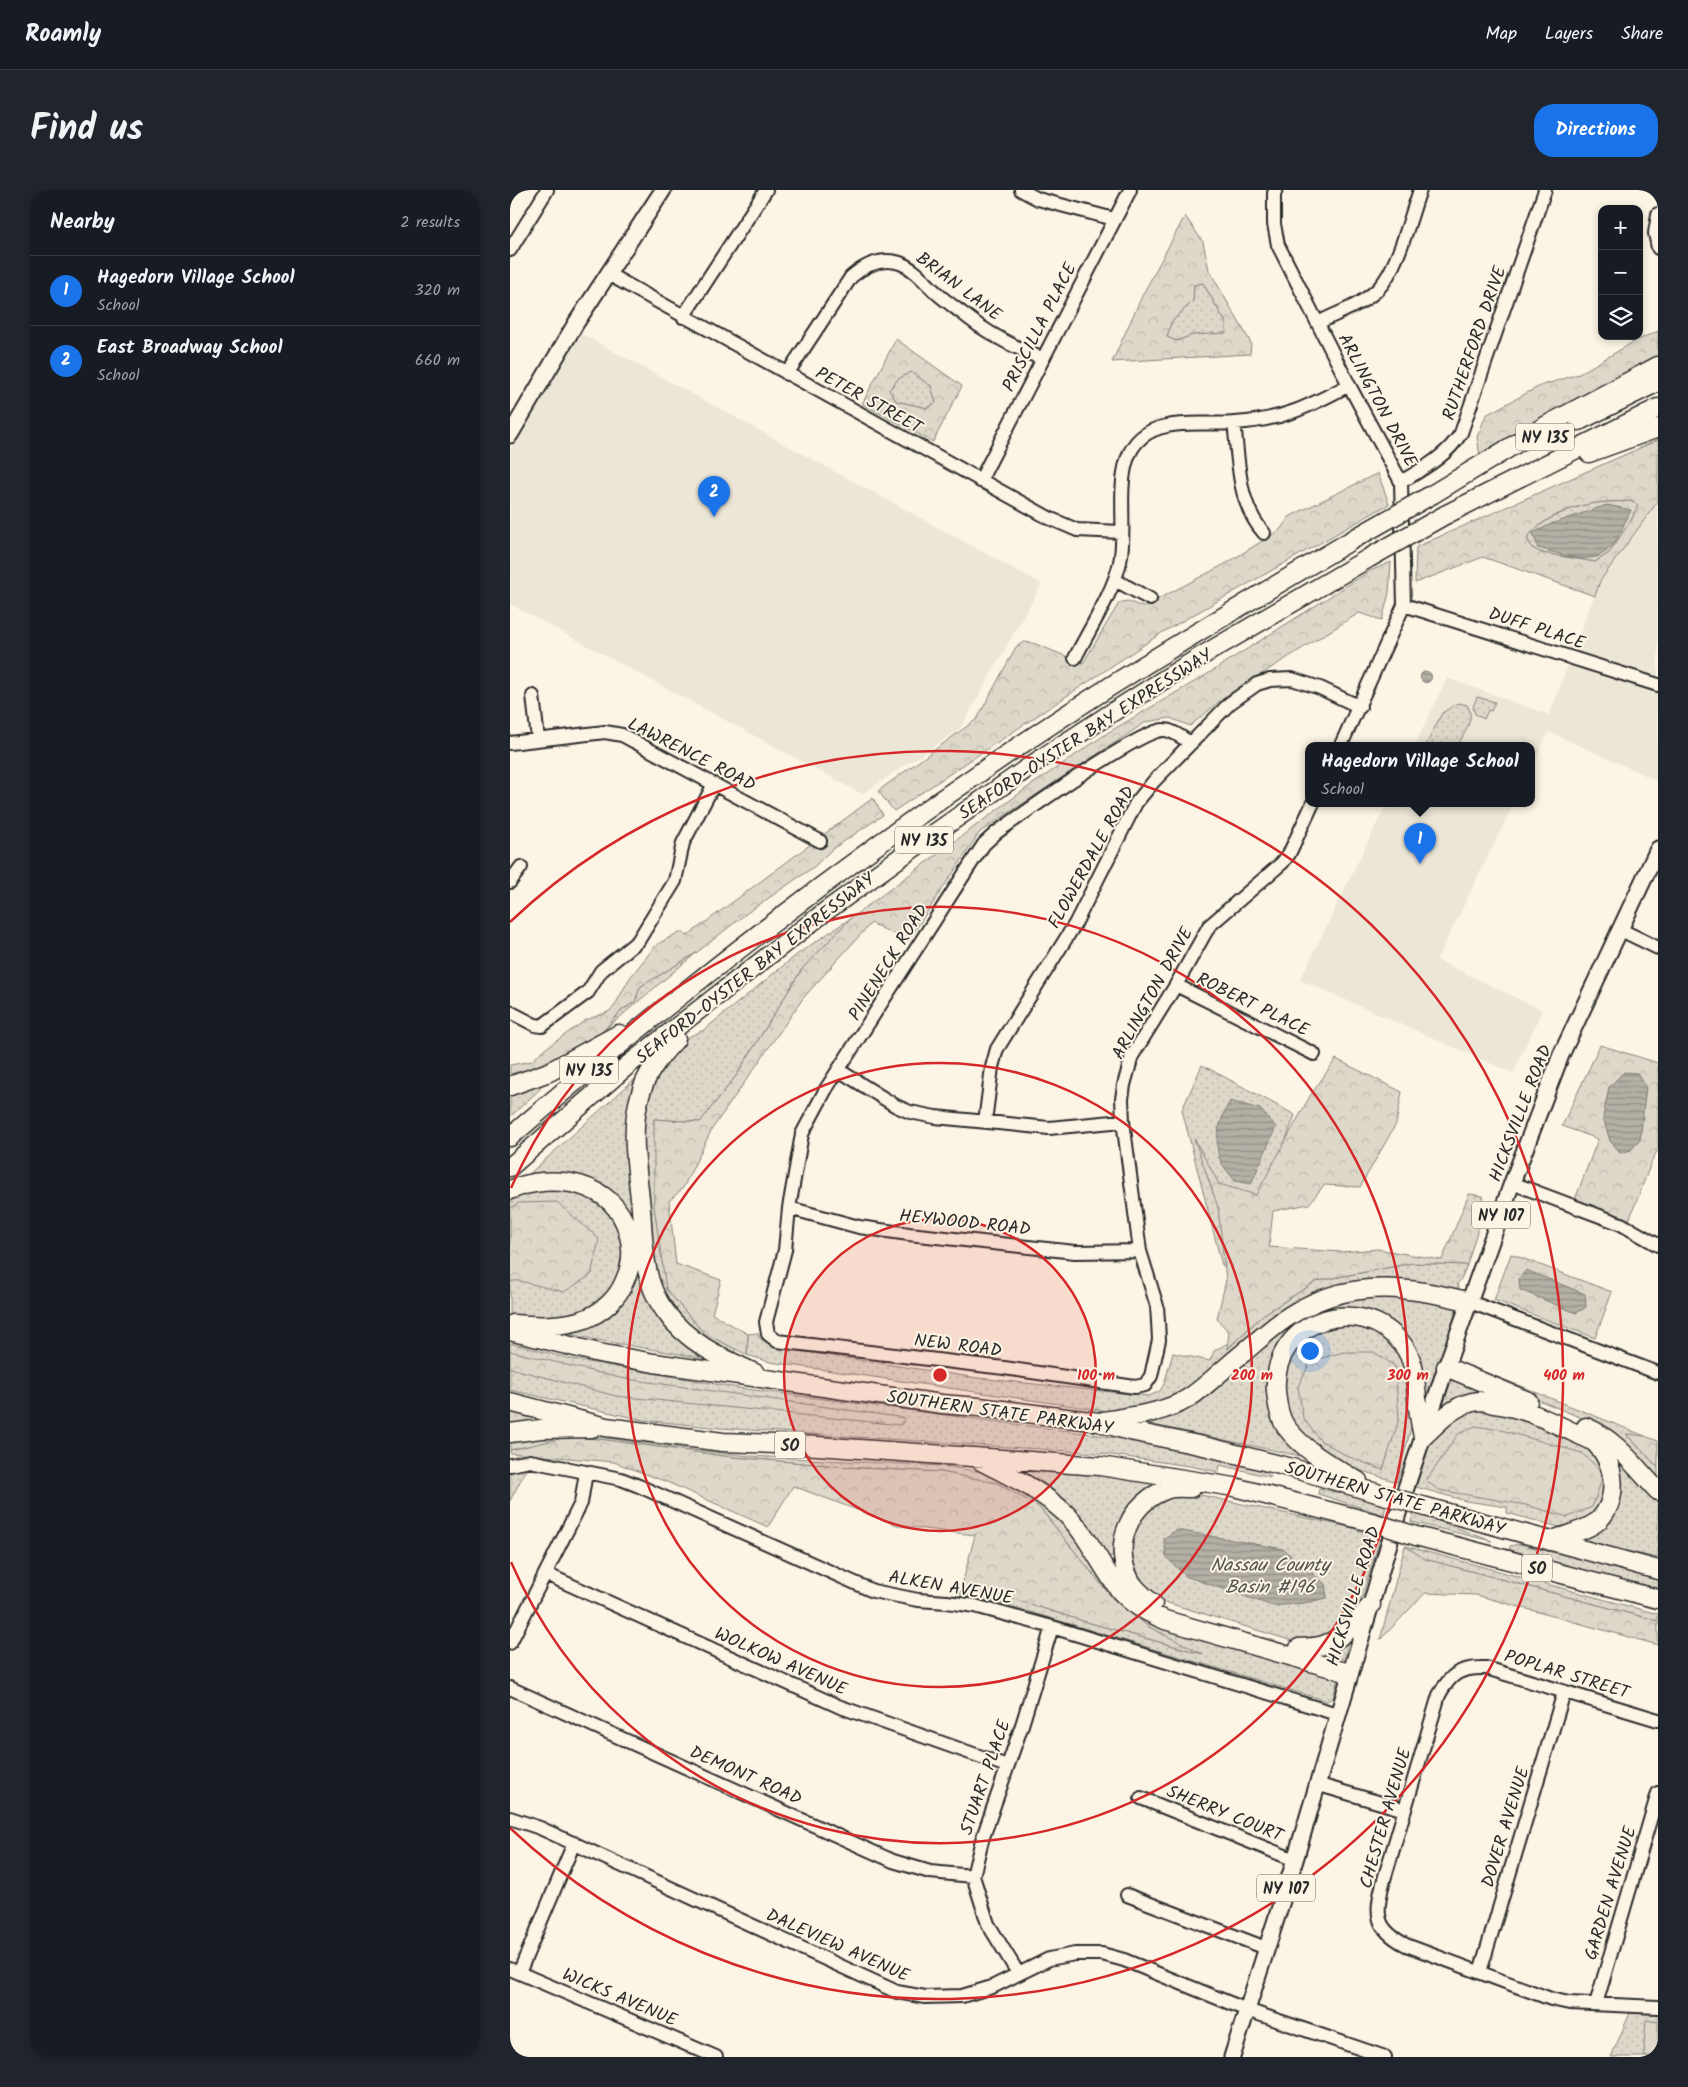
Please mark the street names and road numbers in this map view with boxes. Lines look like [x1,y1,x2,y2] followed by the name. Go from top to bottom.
[909,245,1008,330] street label: BRIAN LANE
[995,258,1086,397] street label: PRISCILLA PLACE
[1435,262,1516,425] street label: RUTHERFORD DRIVE
[1329,329,1424,473] street label: ARLINGTON DRIVE
[809,360,928,443] street label: PETER STREET
[1516,423,1574,450] road number: NY 135
[1484,600,1589,659] street label: DUFF PLACE
[953,642,1219,829] street label: SEAFORD-OYSTER BAY EXPRESSWAY
[622,710,761,800] street label: LAWRENCE ROAD
[1041,781,1144,935] street label: FLOWERDALE ROAD
[895,826,953,854] road number: NY 135
[630,866,883,1072] street label: SEAFORD-OYSTER BAY EXPRESSWAY
[842,898,937,1027] street label: PINENECK ROAD
[1105,922,1202,1065] street label: ARLINGTON DRIVE
[1191,965,1314,1045] street label: ROBERT PLACE
[1482,1040,1561,1187] street label: HICKSVILLE ROAD
[560,1056,618,1084] road number: NY 135
[898,1202,1032,1245] street label: HEYWOOD ROAD
[1472,1202,1530,1228] road number: NY 107
[912,1327,1004,1366] street label: NEW ROAD
[885,1383,1115,1444] street label: SOUTHERN STATE PARKWAY
[775,1432,805,1458] road number: SO
[1281,1454,1509,1545] street label: SOUTHERN STATE PARKWAY
[1319,1522,1390,1670] street label: HICKSVILLE ROAD
[1522,1555,1552,1582] road number: SO
[886,1563,1016,1614] street label: ALKEN AVENUE
[709,1620,852,1705] street label: WOLKOW AVENUE
[1500,1643,1634,1709] street label: POPLAR STREET
[953,1716,1020,1839] street label: STUART PLACE
[684,1739,807,1814] street label: DEMONT ROAD
[1352,1744,1421,1892] street label: CHESTER AVENUE
[1474,1763,1539,1891] street label: DOVER AVENUE
[1162,1778,1288,1851] street label: SHERRY COURT
[1577,1823,1646,1964] street label: GARDEN AVENUE
[1257,1875,1315,1902] road number: NY 107
[761,1902,914,1991] street label: DALEVIEW AVENUE
[557,1961,682,2036] street label: WICKS AVENUE

